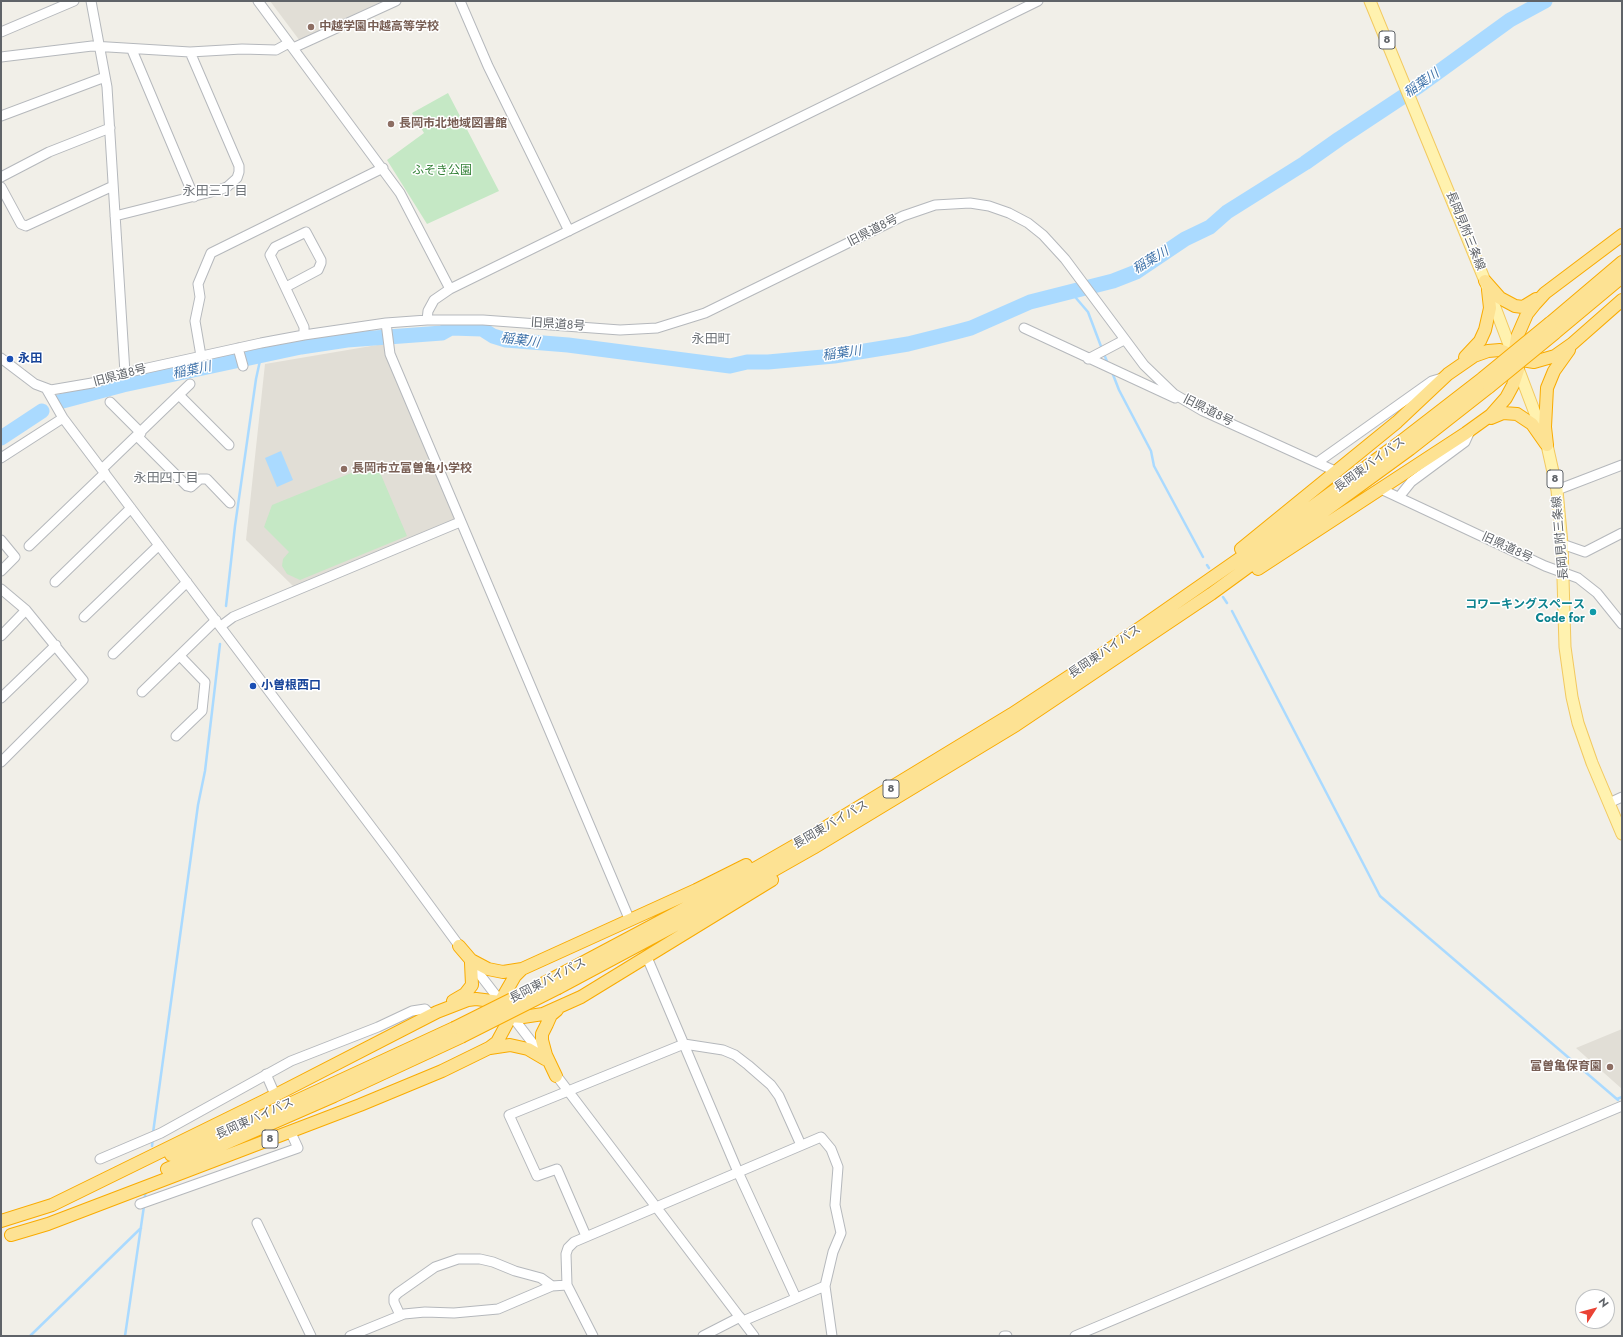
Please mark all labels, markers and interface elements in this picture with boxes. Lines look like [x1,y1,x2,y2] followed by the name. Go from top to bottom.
[319,20,439,34] place label: 中越学園中越高等学校
[306,22,316,32] marker: 中越学園中越高等学校
[1379,31,1395,49] road number: 8
[1402,66,1442,102] water label: 稲葉川
[399,117,507,131] place label: 長岡市北地域図書館
[386,119,396,129] marker: 長岡市北地域図書館
[412,164,472,178] park label: ふそき公園
[183,184,247,200] district label: 永田三丁目
[1443,189,1487,273] street label: 長岡見附三条線
[845,212,901,250] street label: 旧県道8号
[1130,244,1172,278] water label: 稲葉川
[530,316,586,334] street label: 旧県道8号
[500,331,540,351] water label: 稲葉川
[692,332,730,348] district label: 永田町
[822,344,862,364] water label: 稲葉川
[18,352,42,366] place label: 永田
[5,354,15,364] marker: 永田
[171,359,213,383] water label: 稲葉川
[92,362,148,390] street label: 旧県道8号
[1180,392,1236,430] street label: 旧県道8号
[1332,434,1408,496] street label: 長岡東バイパス
[352,462,472,476] place label: 長岡市立富曽亀小学校
[339,464,349,474] marker: 長岡市立富曽亀小学校
[1547,470,1563,488] road number: 8
[134,471,198,487] district label: 永田四丁目
[1550,496,1572,580] street label: 長岡見附三条線
[1479,530,1535,566] street label: 旧県道8号
[1465,598,1585,626] place label: コワーキングスペース Code for
[1588,607,1598,617] marker: コワーキングスペース Code for
[1066,623,1144,681] street label: 長岡東バイパス
[261,679,321,693] place label: 小曽根西口
[248,681,258,691] marker: 小曽根西口
[883,780,899,798] road number: 8
[791,798,871,852] street label: 長岡東バイパス
[507,956,589,1006] street label: 長岡東バイパス
[1530,1060,1602,1074] place label: 富曽亀保育園
[1605,1062,1615,1072] marker: 富曽亀保育園
[214,1095,296,1143] street label: 長岡東バイパス
[262,1130,278,1148] road number: 8
[1575,1289,1615,1329] north arrow
[1595,1294,1613,1311] text: N

